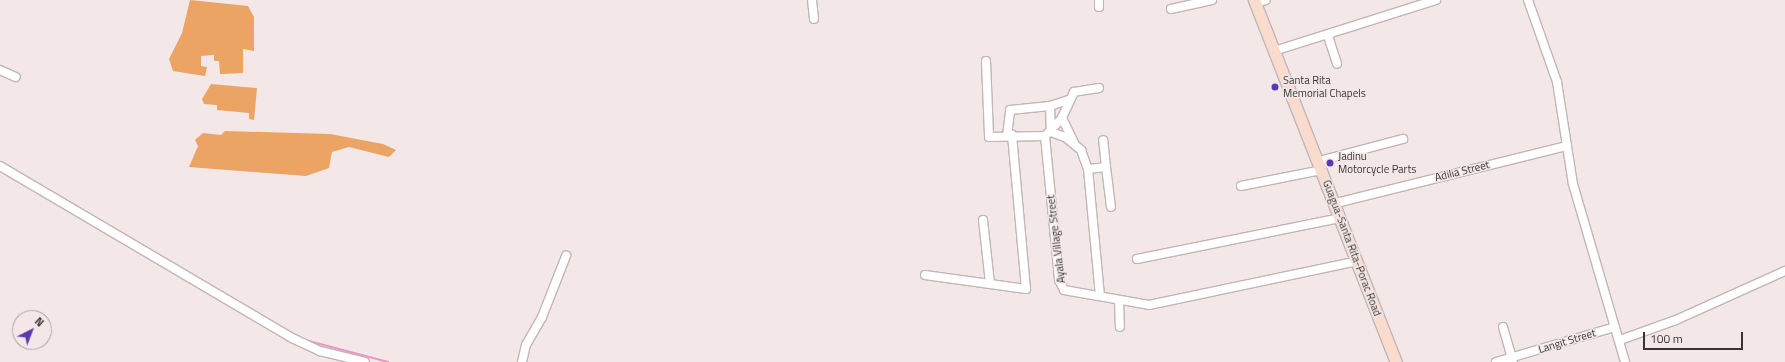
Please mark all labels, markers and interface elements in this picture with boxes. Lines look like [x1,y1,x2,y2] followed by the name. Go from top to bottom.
[1283,74,1366,100] place label: Santa Rita Memorial Chapels
[1270,82,1280,92] marker: Santa Rita Memorial Chapels
[1338,150,1416,176] place label: Jadinu Motorcycle Parts
[1325,158,1335,168] marker: Jadinu Motorcycle Parts
[1433,158,1491,184] street label: Adilia Street
[1320,178,1384,318] street label: Guagua-Santa Rita-Porac Road
[1044,194,1068,284] street label: Ayala Village Street
[12,310,52,350] north arrow
[31,313,48,330] text: N
[1645,324,1745,350] scale bar
[1537,326,1597,356] street label: Langit Street
[1650,329,1683,348] text: 100 m

